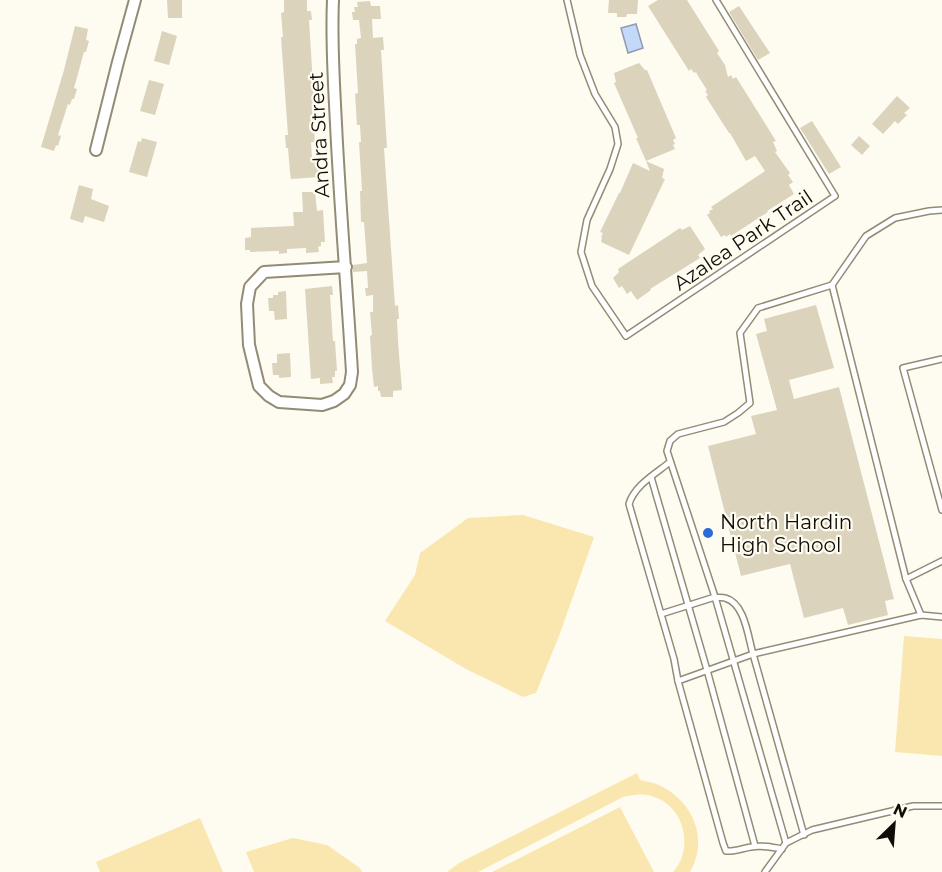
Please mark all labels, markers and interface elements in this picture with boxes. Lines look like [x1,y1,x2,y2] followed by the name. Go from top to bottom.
[304,71,334,199] street label: Andra Street
[669,185,817,295] street label: Azalea Park Trail
[720,510,852,557] place label: North Hardin High School
[701,526,715,540] marker: North Hardin High School
[864,794,924,854] north arrow
[890,800,910,822] text: N

